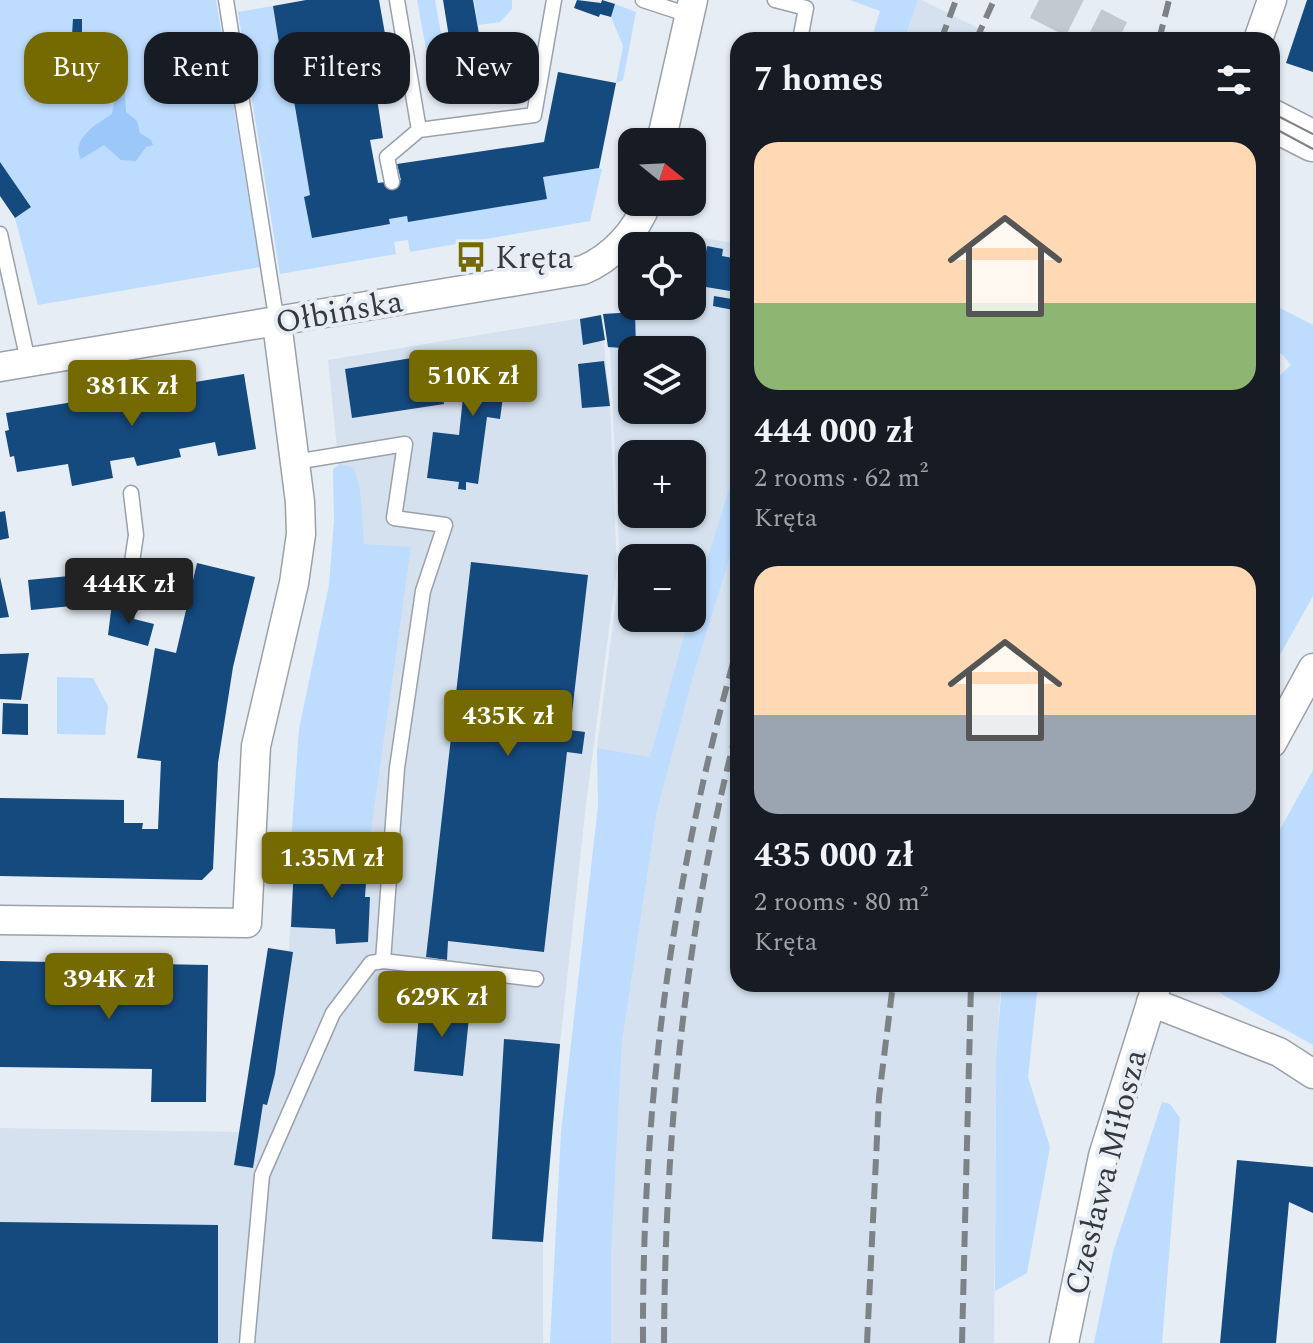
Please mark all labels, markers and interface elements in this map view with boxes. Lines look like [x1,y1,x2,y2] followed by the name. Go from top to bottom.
[24,32,128,104] chip: Buy
[144,32,258,104] chip: Rent
[274,32,410,104] chip: Filters
[426,32,539,104] chip: New
[754,54,884,106] text: 7 homes
[1212,58,1256,102] icon: filters
[618,128,706,216] north arrow
[618,128,706,632] map controls
[933,194,1077,338] icon: home
[618,232,706,320] button: locate
[495,234,574,283] place label: Kręta
[454,240,488,274] bus stop icon: Kręta
[272,277,407,348] street label: Ołbińska
[618,336,706,424] button: layers
[399,350,547,418] pin: 510K zł
[427,356,519,396] text: 510K zł
[58,360,206,428] pin: 381K zł
[86,366,178,406] text: 381K zł
[754,406,913,458] text: 444 000 zł
[618,440,706,528] button: +
[754,458,928,498] text: 2 rooms · 62 m²
[754,498,818,538] text: Kręta
[618,544,706,632] button: −
[55,558,203,626] pin: 444K zł
[83,564,175,604] text: 444K zł
[933,618,1077,762] icon: home
[434,690,582,758] pin: 435K zł
[462,696,554,736] text: 435K zł
[754,830,913,882] text: 435 000 zł
[249,832,415,900] pin: 1.35M zł
[280,838,384,878] text: 1.35M zł
[754,882,928,922] text: 2 rooms · 80 m²
[754,922,818,962] text: Kręta
[35,953,183,1021] pin: 394K zł
[63,959,155,999] text: 394K zł
[368,971,516,1039] pin: 629K zł
[396,977,488,1017] text: 629K zł
[1052,1044,1161,1300] street label: Czesława Miłosza

